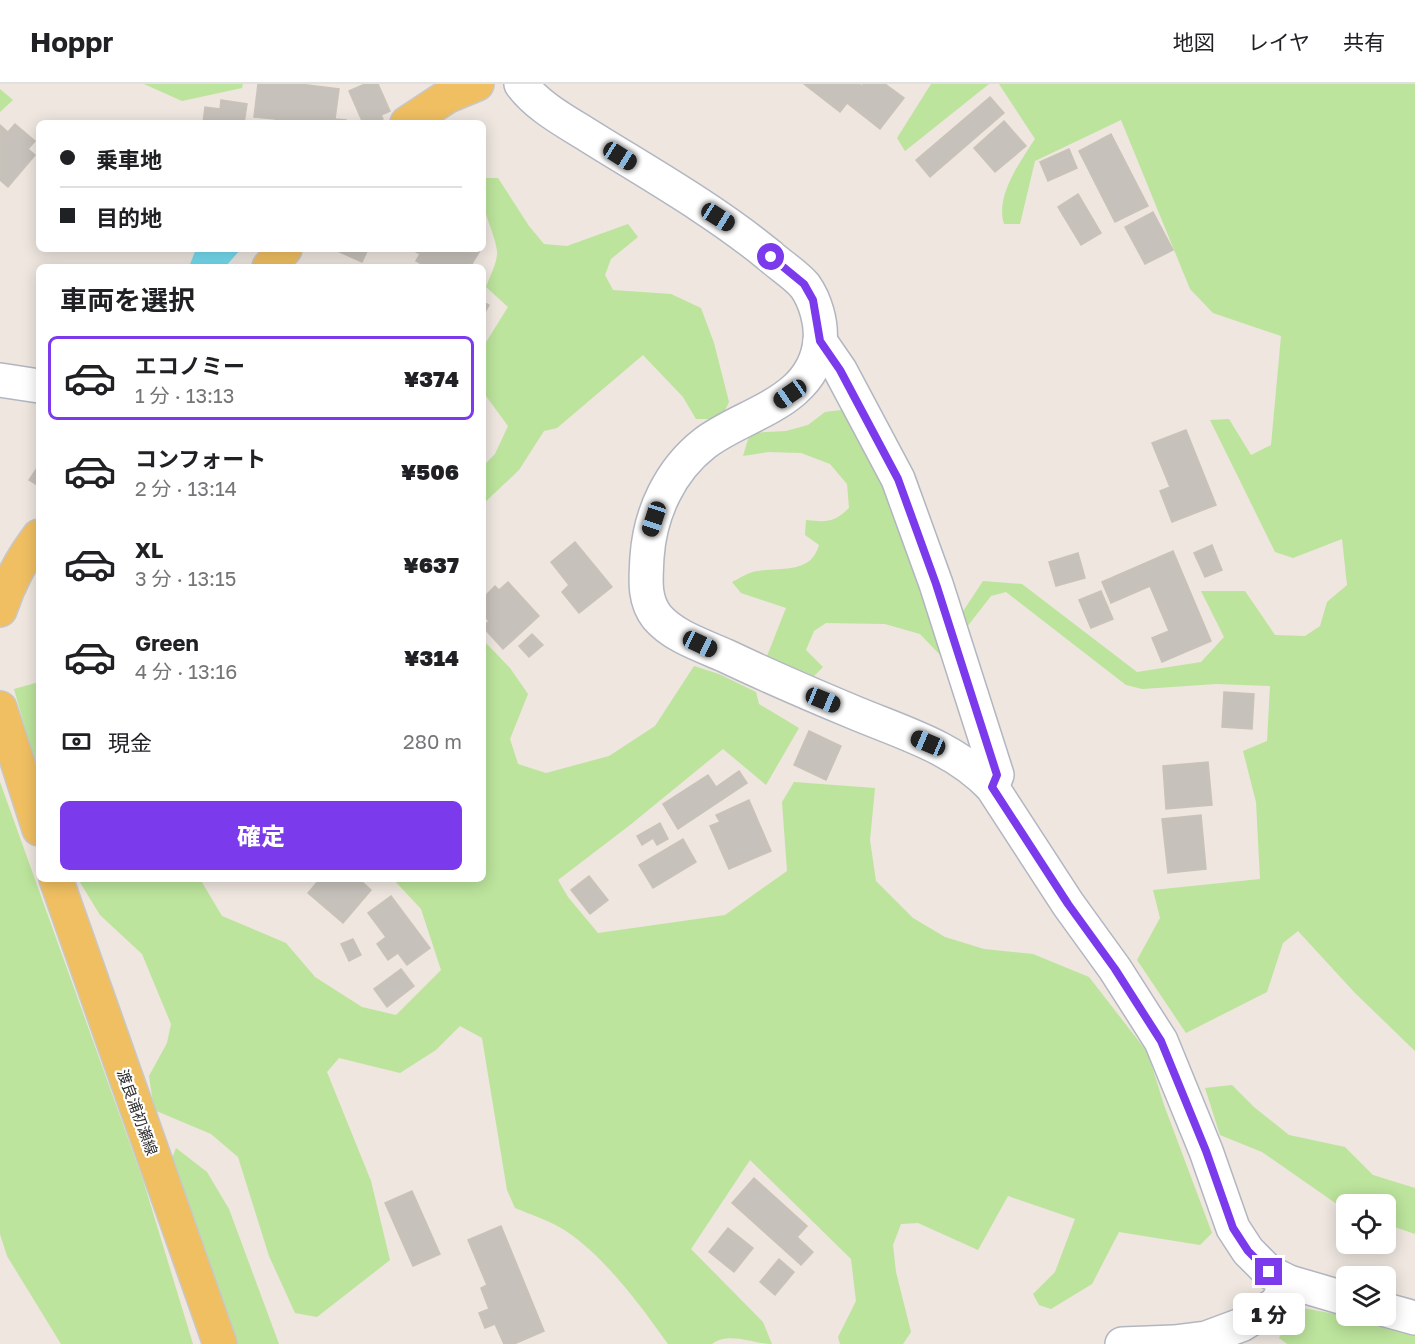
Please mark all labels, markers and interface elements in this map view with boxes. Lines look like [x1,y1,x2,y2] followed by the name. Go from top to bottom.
[30,25,113,58] text: Hoppr
[1173,29,1215,55] text: 地図
[1248,29,1310,55] text: レイヤ
[1343,29,1385,55] text: 共有
[600,139,640,173] car
[96,146,162,173] text: 乗車地
[698,200,738,234] car
[96,204,162,231] text: 目的地
[757,243,784,270] route start
[60,284,195,316] text: 車両を選択
[63,351,117,405] icon: car
[135,352,245,379] text: エコノミー
[404,365,459,392] text: ¥374
[770,376,810,412] car
[135,383,235,407] text: 1 分 · 13:13
[63,444,117,498] icon: car
[135,445,266,472] text: コンフォート
[401,458,459,485] text: ¥506
[135,476,237,500] text: 2 分 · 13:14
[640,499,668,539] car
[135,536,163,563] text: XL
[63,537,117,591] icon: car
[403,551,459,578] text: ¥637
[135,566,236,590] text: 3 分 · 13:15
[680,628,720,660] car
[135,629,199,656] text: Green
[63,630,117,684] icon: car
[404,644,459,671] text: ¥314
[135,659,237,683] text: 4 分 · 13:16
[803,685,843,715] car
[60,725,93,758] icon: cash
[908,728,948,758] car
[108,729,152,756] text: 現金
[403,729,462,753] text: 280 m
[60,801,462,870] button: 確定
[114,1067,162,1157] street label: 渡良浦初瀬線
[1336,1194,1396,1326] map controls
[1336,1194,1396,1254] button: locate
[1255,1258,1282,1285] route end
[1336,1266,1396,1326] button: layers
[1233,1293,1305,1335] callout: 1 分
[1251,1302,1287,1326] text: 1 分

